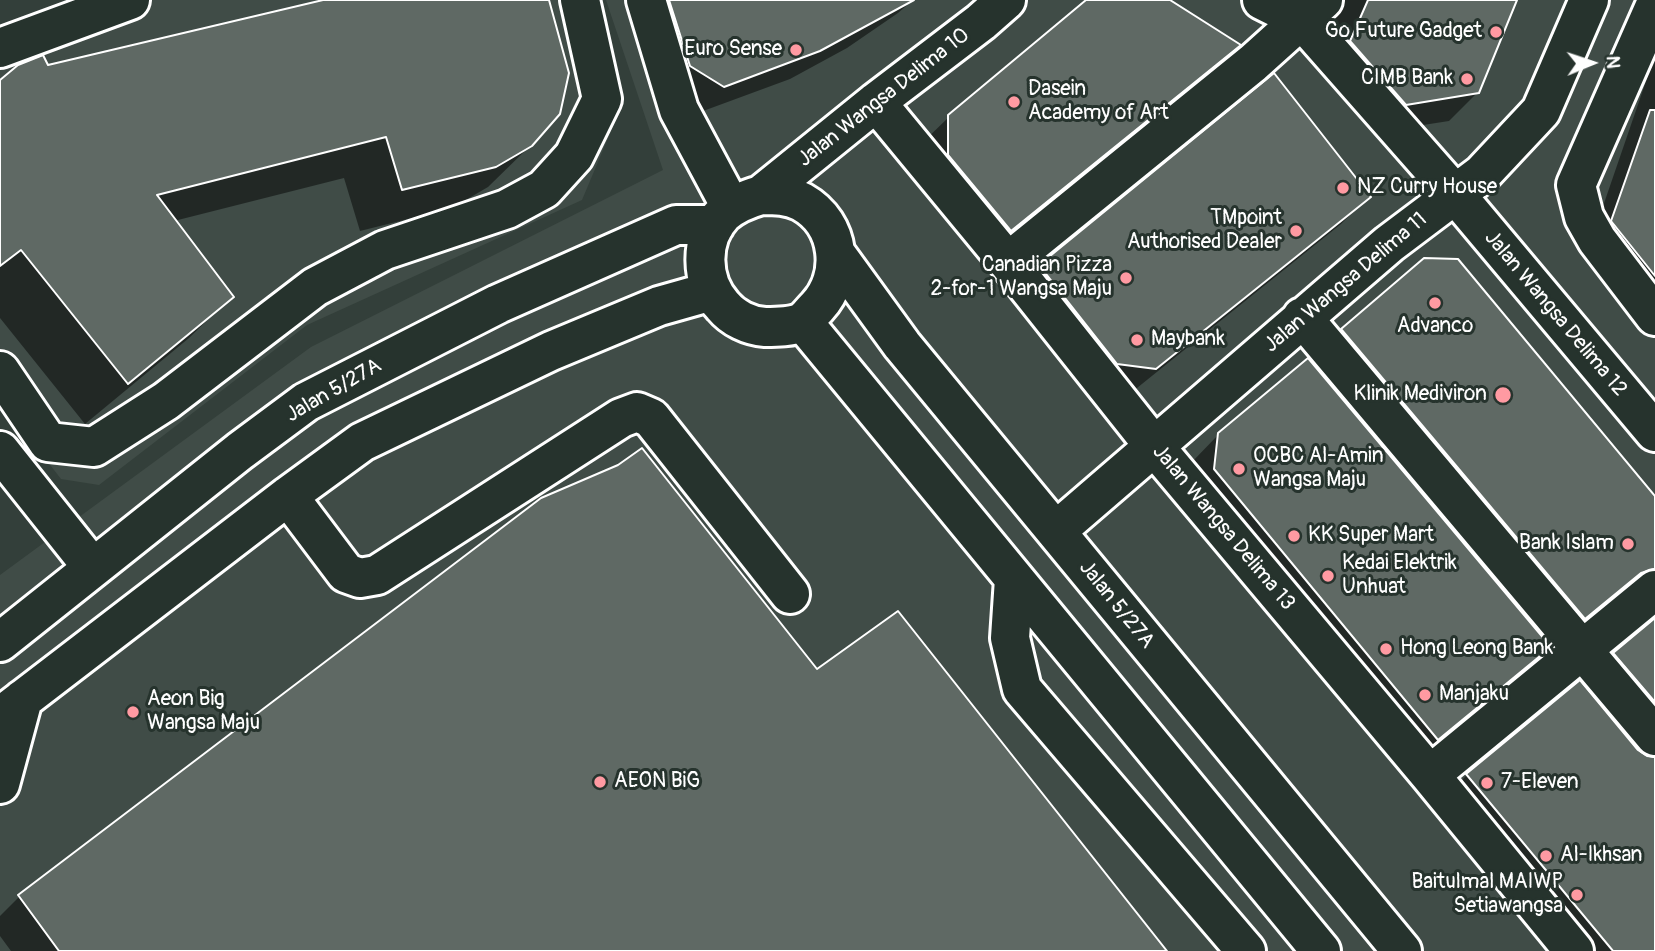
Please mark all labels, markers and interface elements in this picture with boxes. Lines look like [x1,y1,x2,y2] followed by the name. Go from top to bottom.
[1325,19,1482,45] place label: Go Future Gadget
[793,23,975,173] street label: Jalan Wangsa Delima 10
[1488,24,1504,40] marker: Go Future Gadget
[1557,28,1627,98] north arrow
[684,37,782,63] place label: Euro Sense
[788,42,804,58] marker: Euro Sense
[1601,55,1625,69] text: N
[1361,66,1453,92] place label: CIMB Bank
[1459,71,1475,87] marker: CIMB Bank
[1028,77,1169,127] place label: Dasein Academy of Art
[1006,94,1022,110] marker: Dasein Academy of Art
[1357,175,1497,201] place label: NZ Curry House
[1335,180,1351,196] marker: NZ Curry House
[1127,206,1282,256] place label: TMpoint Authorised Dealer
[1259,208,1433,358] street label: Jalan Wangsa Delima 11
[1288,223,1304,239] marker: TMpoint Authorised Dealer
[1478,226,1632,402] street label: Jalan Wangsa Delima 12
[930,253,1112,303] place label: Canadian Pizza 2-for-1 Wangsa Maju
[1118,270,1134,286] marker: Canadian Pizza 2-for-1 Wangsa Maju
[1427,295,1443,311] marker: Advanco
[1397,314,1473,340] place label: Advanco
[1151,327,1225,353] place label: Maybank
[1129,332,1145,348] marker: Maybank
[282,354,386,428] street label: Jalan 5/27A
[1354,382,1487,408] place label: Klinik Mediviron
[1493,385,1513,405] marker: Klinik Mediviron
[1146,440,1300,616] street label: Jalan Wangsa Delima 13
[1253,444,1384,494] place label: OCBC Al-Amin Wangsa Maju
[1231,461,1247,477] marker: OCBC Al-Amin Wangsa Maju
[1308,523,1434,549] place label: KK Super Mart
[1286,528,1302,544] marker: KK Super Mart
[1519,531,1614,557] place label: Bank Islam
[1620,536,1636,552] marker: Bank Islam
[1342,551,1457,601] place label: Kedai Elektrik Unhuat
[1073,556,1159,654] street label: Jalan 5/27A
[1320,568,1336,584] marker: Kedai Elektrik Unhuat
[1400,636,1553,662] place label: Hong Leong Bank
[1378,641,1394,657] marker: Hong Leong Bank
[1439,682,1509,708] place label: Manjaku
[147,687,260,737] place label: Aeon Big Wangsa Maju
[1417,687,1433,703] marker: Manjaku
[125,704,141,720] marker: Aeon Big Wangsa Maju
[614,769,700,795] place label: AEON BiG
[1501,770,1579,796] place label: 7-Eleven
[592,774,608,790] marker: AEON BiG
[1479,775,1495,791] marker: 7-Eleven
[1560,843,1643,869] place label: Al-Ikhsan
[1538,848,1554,864] marker: Al-Ikhsan
[1411,870,1563,920] place label: Baitulmal MAIWP Setiawangsa
[1569,887,1585,903] marker: Baitulmal MAIWP Setiawangsa

